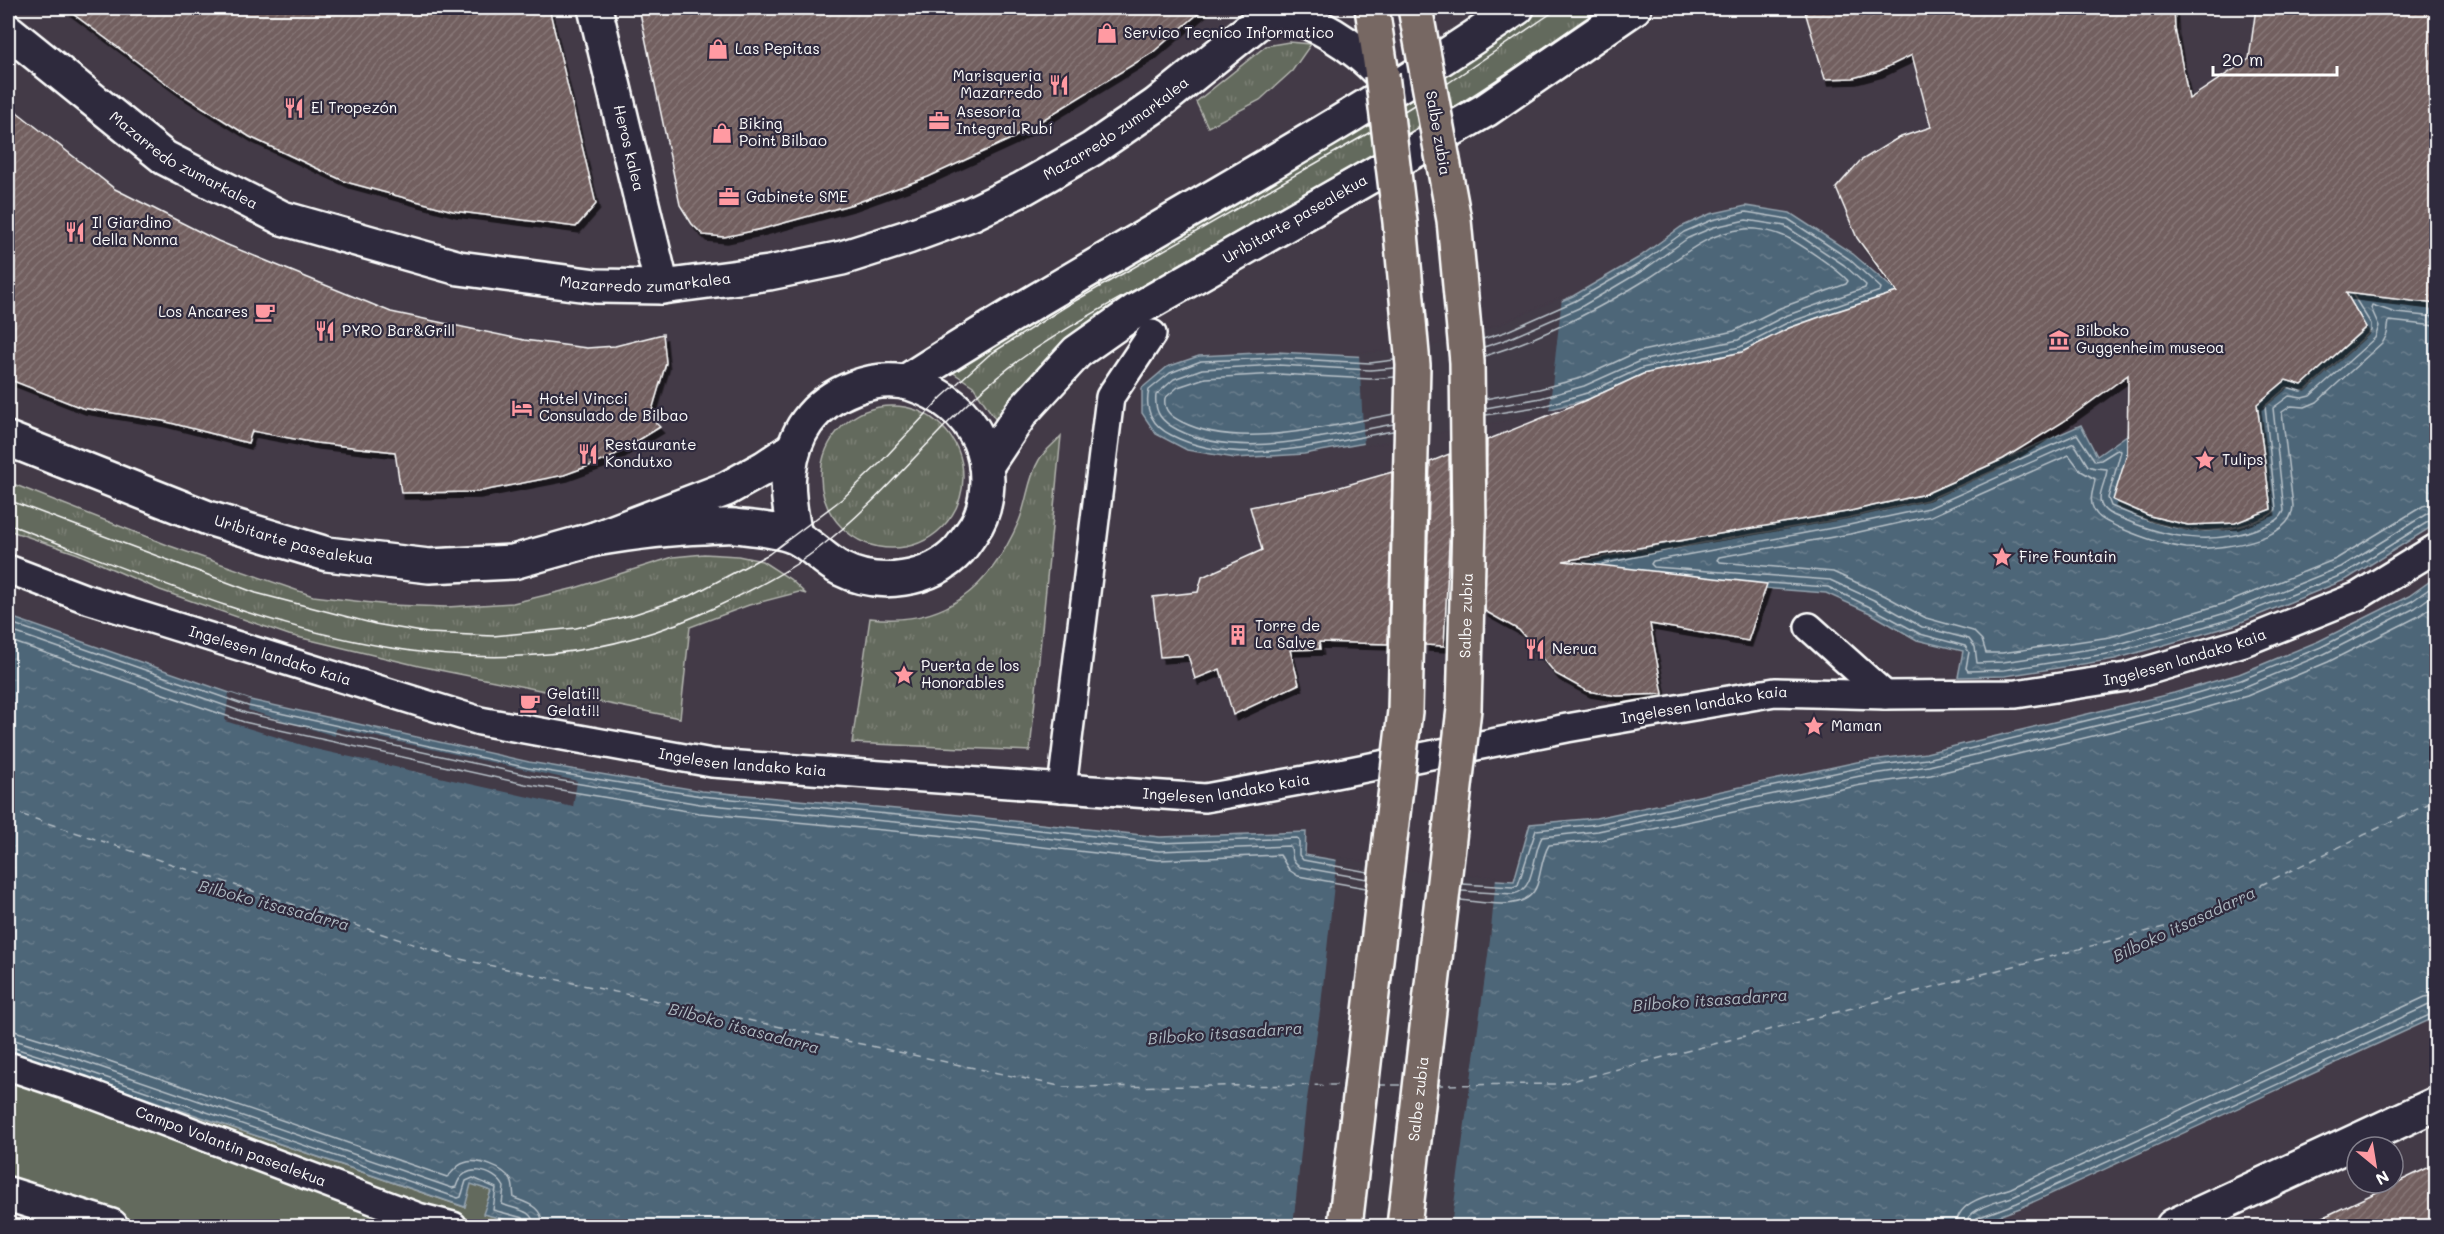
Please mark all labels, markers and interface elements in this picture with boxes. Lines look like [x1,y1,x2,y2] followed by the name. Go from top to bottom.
[1095,21,1119,45] shop icon: Servico Tecnico Informatico
[1124,22,1334,42] place label: Servico Tecnico Informatico
[706,37,730,61] shop icon: Las Pepitas
[735,38,820,58] place label: Las Pepitas
[2213,39,2338,77] scale bar
[2222,47,2263,71] text: 20 m
[953,65,1042,102] place label: Marisqueria Mazarredo
[1039,72,1192,184] street label: Mazarredo zumarkalea
[1047,73,1071,97] restaurant icon: Marisqueria Mazarredo
[1422,89,1456,177] street label: Salbe zubia
[282,96,306,120] restaurant icon: El Tropezón
[311,97,397,117] place label: El Tropezón
[956,101,1053,138] place label: Asesoría Integral Rubí
[610,103,650,193] street label: Heros kalea
[106,106,262,213] street label: Mazarredo zumarkalea
[927,109,951,133] office icon: Asesoría Integral Rubí
[739,113,827,150] place label: Biking Point Bilbao
[710,121,734,145] shop icon: Biking Point Bilbao
[1219,169,1371,268] street label: Uribitarte pasealekua
[717,185,741,209] office icon: Gabinete SME
[746,186,848,206] place label: Gabinete SME
[92,212,178,249] place label: Il Giardino della Nonna
[63,220,87,244] restaurant icon: Il Giardino della Nonna
[559,267,732,296] street label: Mazarredo zumarkalea
[253,300,277,324] cafe icon: Los Ancares
[158,301,248,321] place label: Los Ancares
[313,319,337,343] restaurant icon: PYRO Bar&Grill
[342,320,455,340] place label: PYRO Bar&Grill
[2076,320,2224,357] place label: Bilboko Guggenheim museoa
[2047,328,2071,352] museum icon: Bilboko Guggenheim museoa
[539,388,688,425] place label: Hotel Vincci Consulado de Bilbao
[510,396,534,420] hotel icon: Hotel Vincci Consulado de Bilbao
[605,434,696,471] place label: Restaurante Kondutxo
[576,442,600,466] restaurant icon: Restaurante Kondutxo
[2193,448,2217,472] place icon: Tulips
[2222,449,2263,469] place label: Tulips
[212,510,374,568] street label: Uribitarte pasealekua
[1990,545,2014,569] place icon: Fire Fountain
[2019,546,2116,566] place label: Fire Fountain
[1454,573,1477,658] street label: Salbe zubia
[1255,615,1320,652] place label: Torre de La Salve
[187,620,354,689] street label: Ingelesen landako kaia
[1226,623,1250,647] building icon: Torre de La Salve
[2102,623,2269,689] street label: Ingelesen landako kaia
[1523,637,1547,661] restaurant icon: Nerua
[1552,638,1597,658] place label: Nerua
[921,655,1019,692] place label: Puerta de los Honorables
[892,663,916,687] place icon: Puerta de los Honorables
[1619,681,1788,728] street label: Ingelesen landako kaia
[547,683,600,720] place label: Gelati!! Gelati!!
[518,691,542,715] cafe icon: Gelati!! Gelati!!
[1802,714,1826,738] place icon: Maman
[1831,715,1882,735] place label: Maman
[657,743,827,780] street label: Ingelesen landako kaia
[1142,768,1311,807] street label: Ingelesen landako kaia
[196,874,352,935] water label: Bilboko itsasadarra
[2109,881,2259,966] water label: Bilboko itsasadarra
[1632,984,1788,1015] water label: Bilboko itsasadarra
[666,997,822,1058] water label: Bilboko itsasadarra
[1147,1017,1303,1048] water label: Bilboko itsasadarra
[1403,1055,1433,1142] street label: Salbe zubia
[133,1101,329,1191] street label: Campo Volantin pasealekua
[2345,1135,2405,1195] north arrow
[2372,1166,2393,1191] text: N

